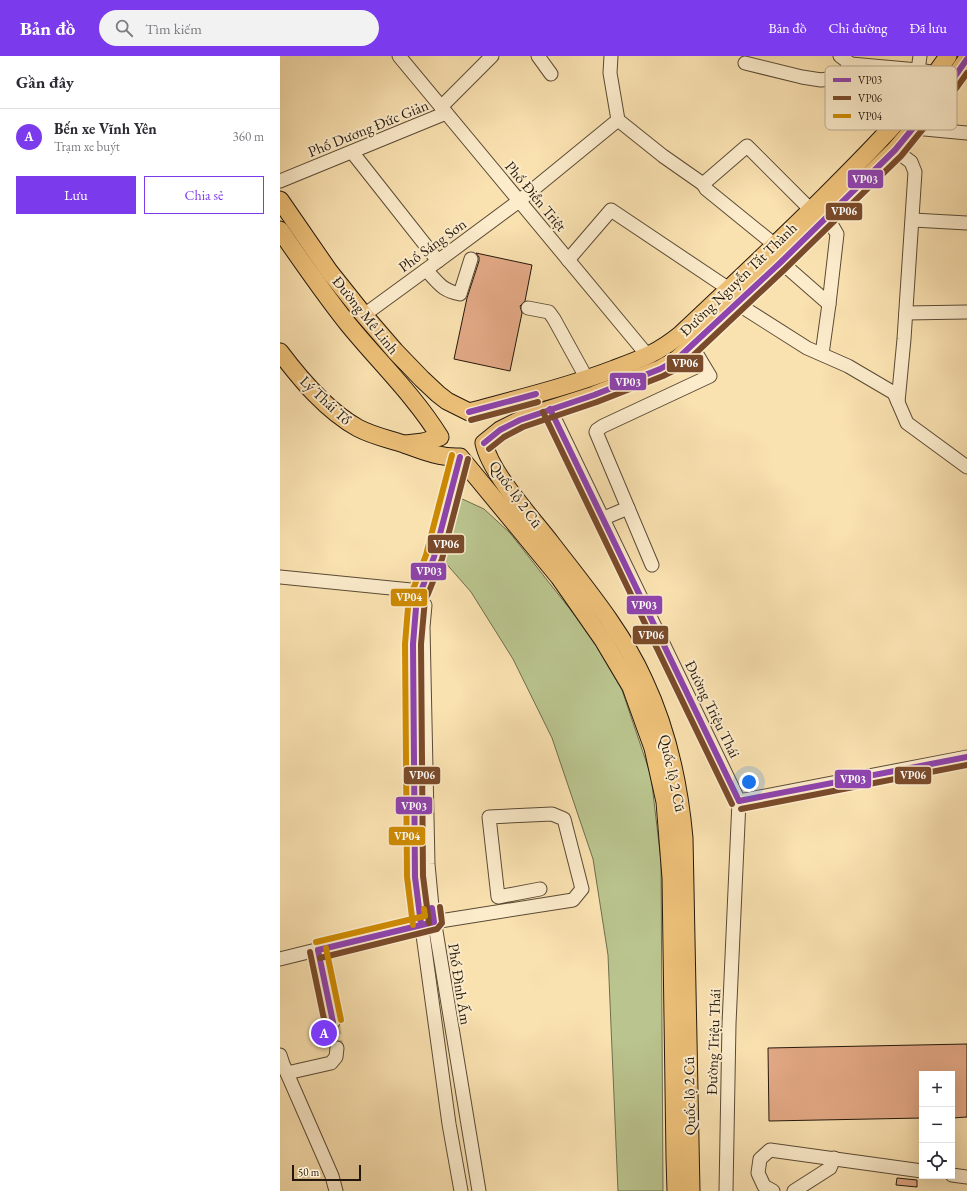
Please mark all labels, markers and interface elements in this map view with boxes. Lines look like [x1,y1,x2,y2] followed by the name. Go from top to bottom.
[99,10,379,46] search box
[20,16,75,41] text: Bản đồ
[113,17,135,39] icon: search
[145,19,202,38] text: Tìm kiếm
[769,19,807,37] text: Bản đồ
[829,19,887,37] text: Chỉ đường
[909,19,947,37] text: Đã lưu
[825,66,957,130] legend
[16,71,74,93] text: Gần đây
[858,73,882,87] text: VP03
[858,91,883,105] text: VP06
[305,95,431,161] street label: Phố Dương Đức Giản
[858,109,883,123] text: VP04
[54,119,157,138] text: Bến xe Vĩnh Yên
[24,128,34,145] text: A
[233,128,264,145] text: 360 m
[54,138,120,155] text: Trạm xe buýt
[501,157,571,235] street label: Phố Điển Triệt
[847,169,884,189] line badge: VP03
[852,172,878,186] text: VP03
[16,176,136,214] button: Lưu
[144,176,264,214] button: Chia sẻ
[825,202,863,221] line badge: VP06
[831,204,857,218] text: VP06
[394,214,470,276] street label: Phố Sáng Sơn
[675,218,801,340] street label: Đường Nguyễn Tất Thành
[329,272,403,358] street label: Đường Mê Linh
[666,354,704,373] line badge: VP06
[672,356,698,370] text: VP06
[296,371,356,429] street label: Lý Thái Tổ
[609,372,647,391] line badge: VP03
[615,375,641,389] text: VP03
[485,457,547,531] street label: Quốc lộ 2 Cũ
[427,534,465,554] line badge: VP06
[433,537,459,551] text: VP06
[410,562,447,581] line badge: VP03
[416,564,442,578] text: VP03
[390,588,428,607] line badge: VP04
[396,590,422,604] text: VP04
[626,595,663,615] line badge: VP03
[631,598,657,612] text: VP03
[632,625,669,645] line badge: VP06
[638,628,664,642] text: VP06
[681,657,745,761] street label: Đường Triệu Thái
[656,733,690,814] street label: Quốc lộ 2 Cũ
[403,766,441,785] line badge: VP06
[894,766,932,785] line badge: VP06
[409,768,435,782] text: VP06
[900,768,926,782] text: VP06
[834,769,872,789] line badge: VP03
[739,772,759,792] your location
[840,772,866,786] text: VP03
[395,796,433,815] line badge: VP03
[401,799,427,813] text: VP03
[388,826,426,846] line badge: VP04
[394,829,420,843] text: VP04
[444,942,476,1026] street label: Phố Đình Ấm
[702,988,724,1095] street label: Đường Triệu Thái
[311,1018,337,1048] pin: A
[679,1056,699,1135] street label: Quốc lộ 2 Cũ
[919,1071,955,1179] map controls
[919,1071,955,1107] button: +
[919,1107,955,1143] button: −
[919,1143,955,1179] button: locate
[292,1163,361,1182] scale bar
[298,1165,319,1179] text: 50 m

